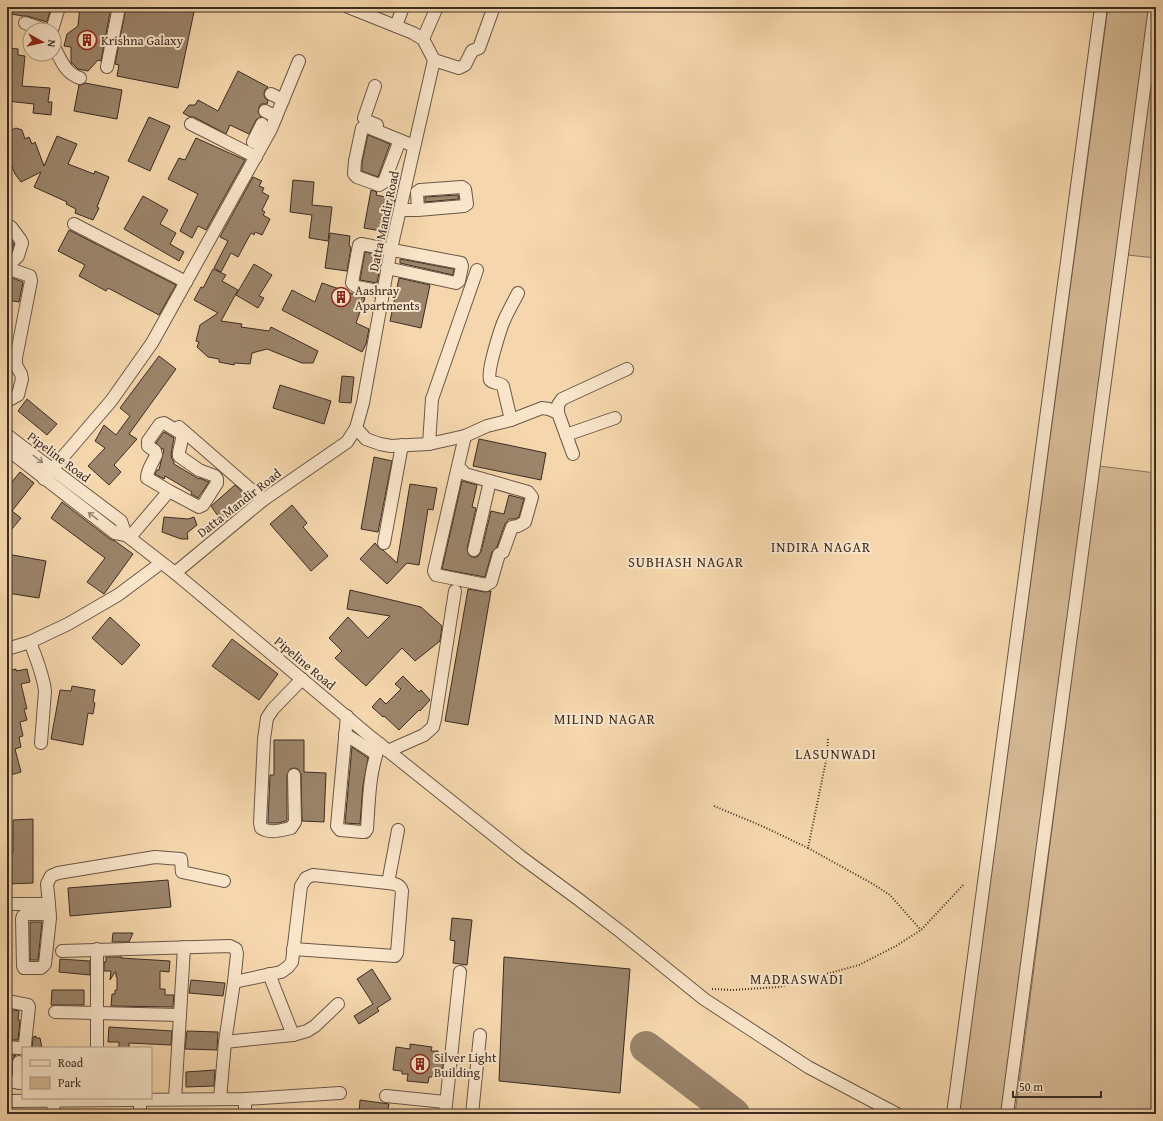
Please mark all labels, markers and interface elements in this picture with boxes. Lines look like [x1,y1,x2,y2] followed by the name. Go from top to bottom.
[22,22,62,62] north arrow
[76,29,98,51] building icon: Krishna Galaxy
[101,31,184,50] place label: Krishna Galaxy
[43,39,60,49] text: N
[364,169,404,273] street label: Datta Mandir Road
[355,281,420,315] place label: Aashray Apartments
[330,286,352,308] building icon: Aashray Apartments
[24,427,95,487] street label: Pipeline Road
[32,455,43,463] one-way arrow
[193,464,285,542] street label: Datta Mandir Road
[87,512,98,520] one-way arrow
[771,537,871,557] district label: INDIRA NAGAR
[628,552,744,572] district label: SUBHASH NAGAR
[270,632,340,694] street label: Pipeline Road
[554,709,656,729] district label: MILIND NAGAR
[795,744,877,764] district label: LASUNWADI
[750,969,844,989] district label: MADRASWADI
[22,1047,152,1099] legend
[434,1048,497,1082] place label: Silver Light Building
[409,1053,431,1075] building icon: Silver Light Building
[58,1054,84,1071] text: Road
[1013,1073,1101,1099] scale bar
[58,1074,82,1091] text: Park
[1019,1078,1043,1095] text: 50 m

